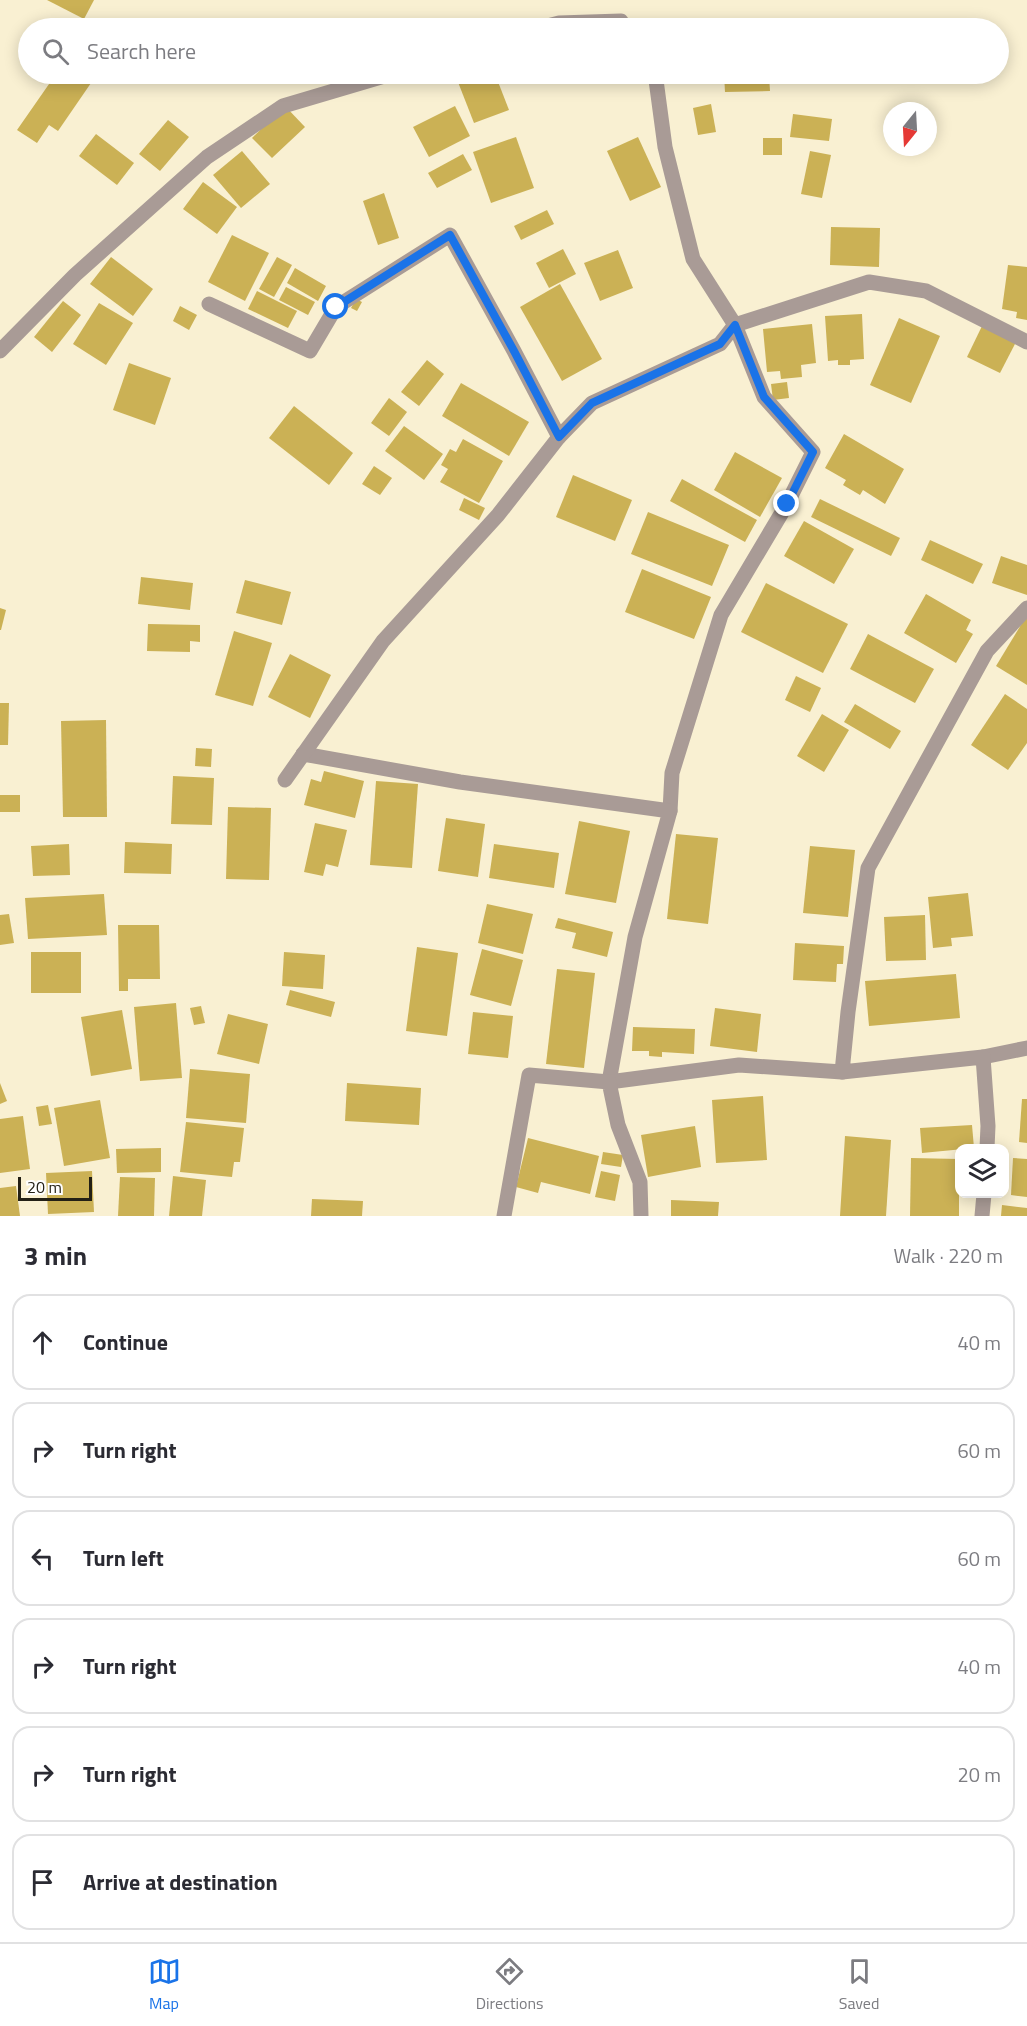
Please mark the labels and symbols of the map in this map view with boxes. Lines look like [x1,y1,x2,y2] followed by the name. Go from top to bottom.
[883,102,937,156] north arrow
[322,293,348,319] route start
[773,490,799,516] route end
[18,1174,92,1202] scale bar

